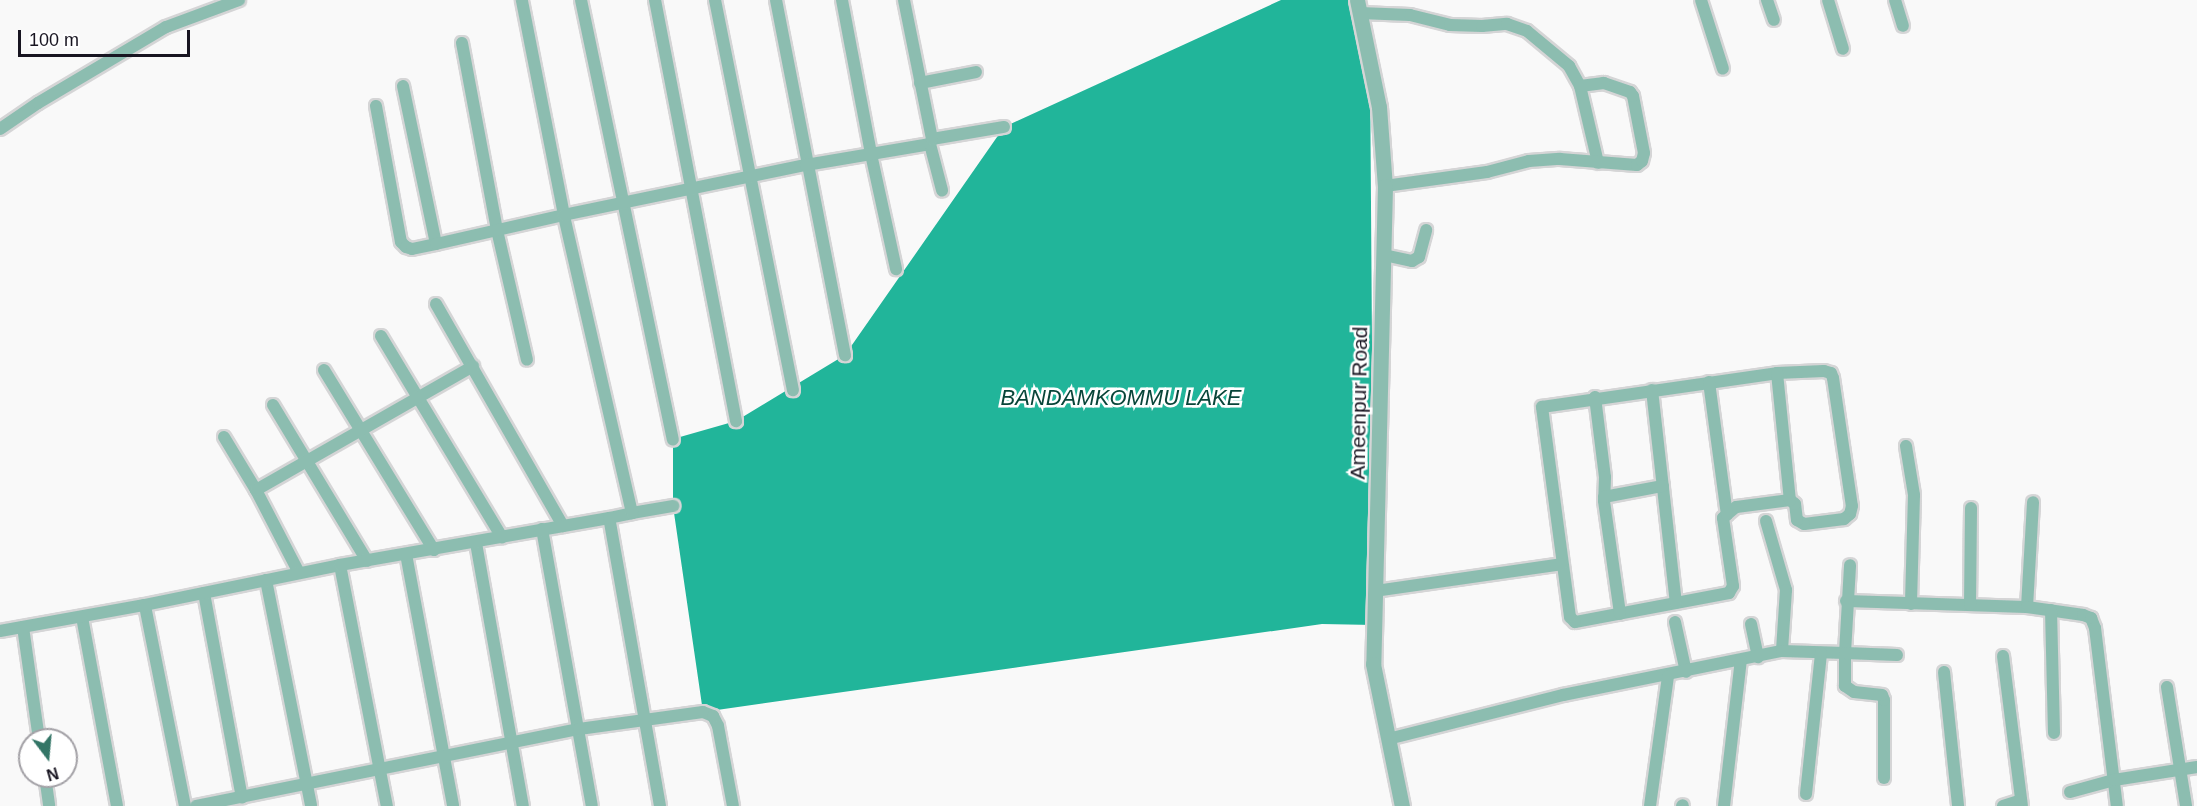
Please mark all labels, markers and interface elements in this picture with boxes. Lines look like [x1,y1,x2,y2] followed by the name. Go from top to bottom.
[21,18,194,56] scale bar
[29,30,79,50] text: 100 m
[1345,326,1373,480] street label: Ameenpur Road
[1001,385,1241,411] water label: BANDAMKOMMU LAKE
[18,728,78,788] north arrow
[45,764,60,784] text: N

